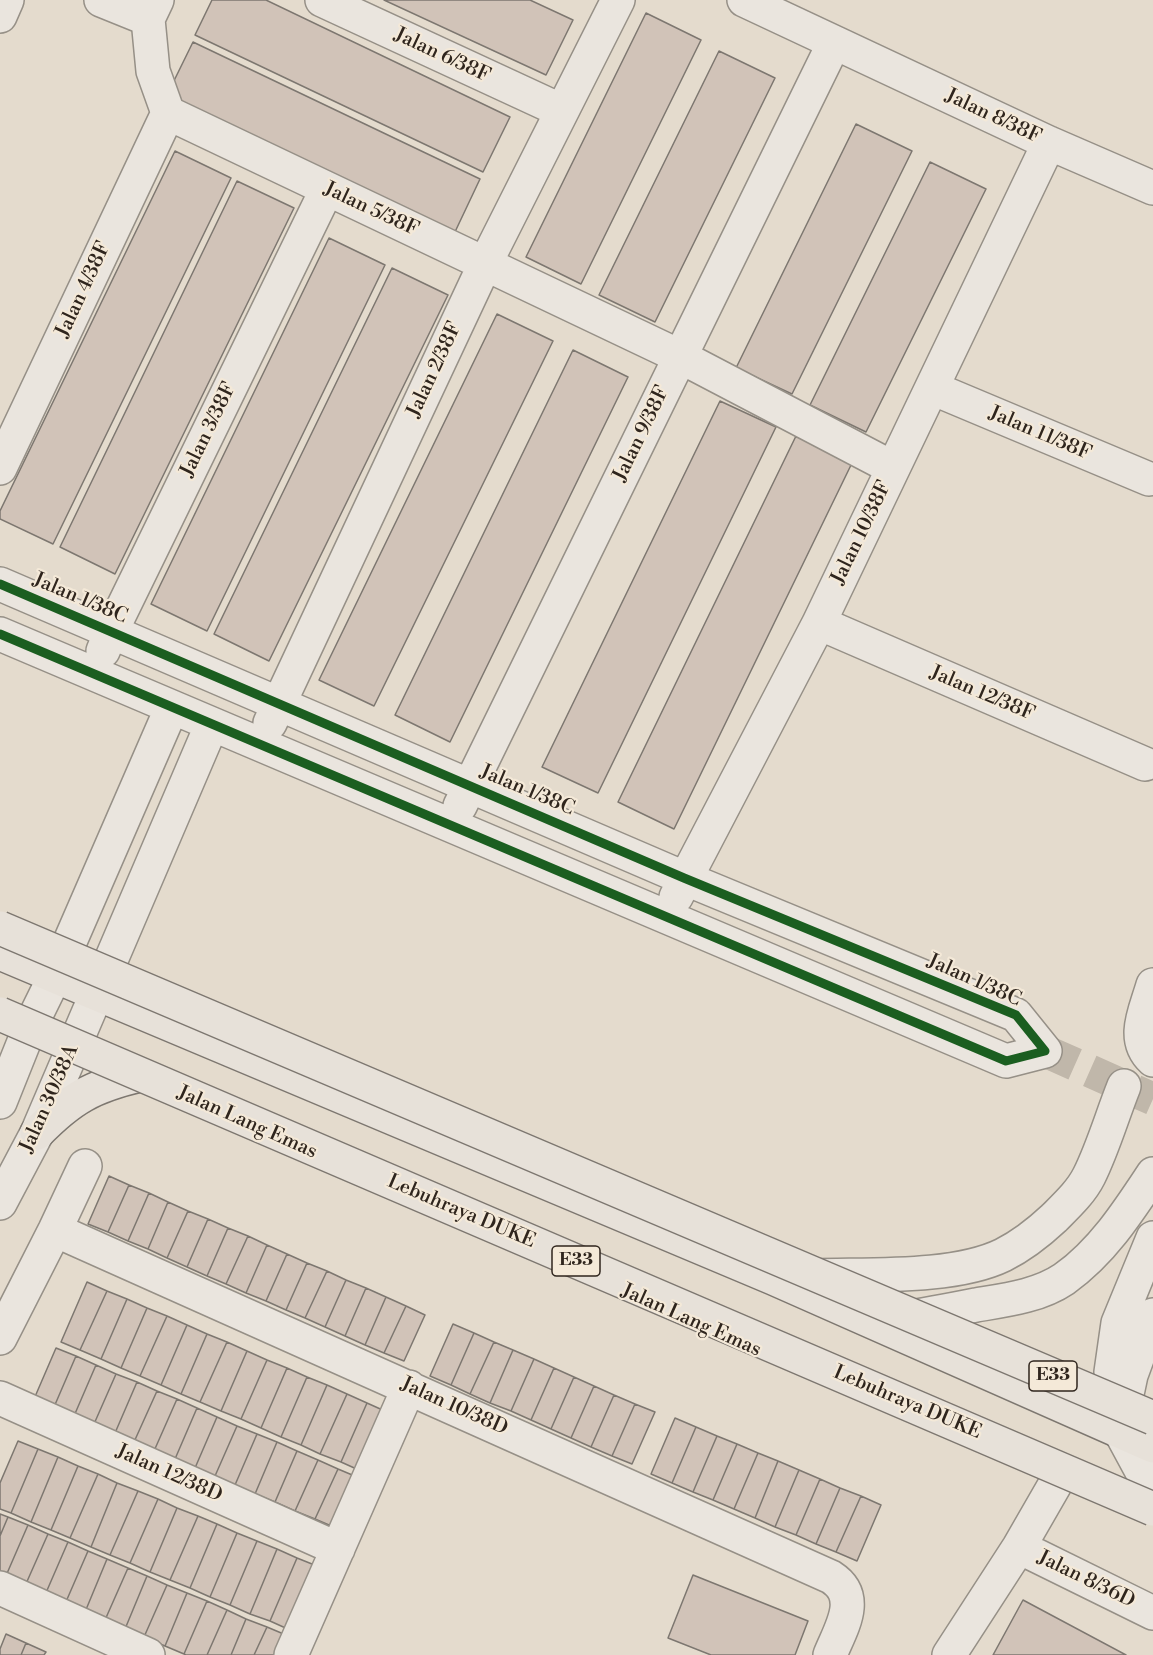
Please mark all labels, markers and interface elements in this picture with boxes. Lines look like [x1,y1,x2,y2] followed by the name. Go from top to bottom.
[390,23,494,89] street label: Jalan 6/38F
[941,84,1045,150] street label: Jalan 8/38F
[320,178,422,242] street label: Jalan 5/38F
[51,238,117,342] street label: Jalan 4/38F
[402,319,468,421] street label: Jalan 2/38F
[176,379,242,481] street label: Jalan 3/38F
[609,382,675,486] street label: Jalan 9/38F
[985,402,1095,466] street label: Jalan 11/38F
[827,477,897,589] street label: Jalan 10/38F
[29,568,131,630] street label: Jalan 1/38C
[926,661,1038,727] street label: Jalan 12/38F
[476,760,578,822] street label: Jalan 1/38C
[923,950,1025,1012] street label: Jalan 1/38C
[15,1041,85,1157] street label: Jalan 30/38A
[173,1081,321,1165] street label: Jalan Lang Emas
[383,1170,539,1254] street label: Lebuhraya DUKE
[552,1246,600,1276] road number: E33
[617,1279,765,1363] street label: Jalan Lang Emas
[829,1361,985,1445] street label: Lebuhraya DUKE
[1029,1361,1077,1391] road number: E33
[397,1373,511,1441] street label: Jalan 10/38D
[112,1440,226,1508] street label: Jalan 12/38D
[1033,1546,1139,1614] street label: Jalan 8/36D

